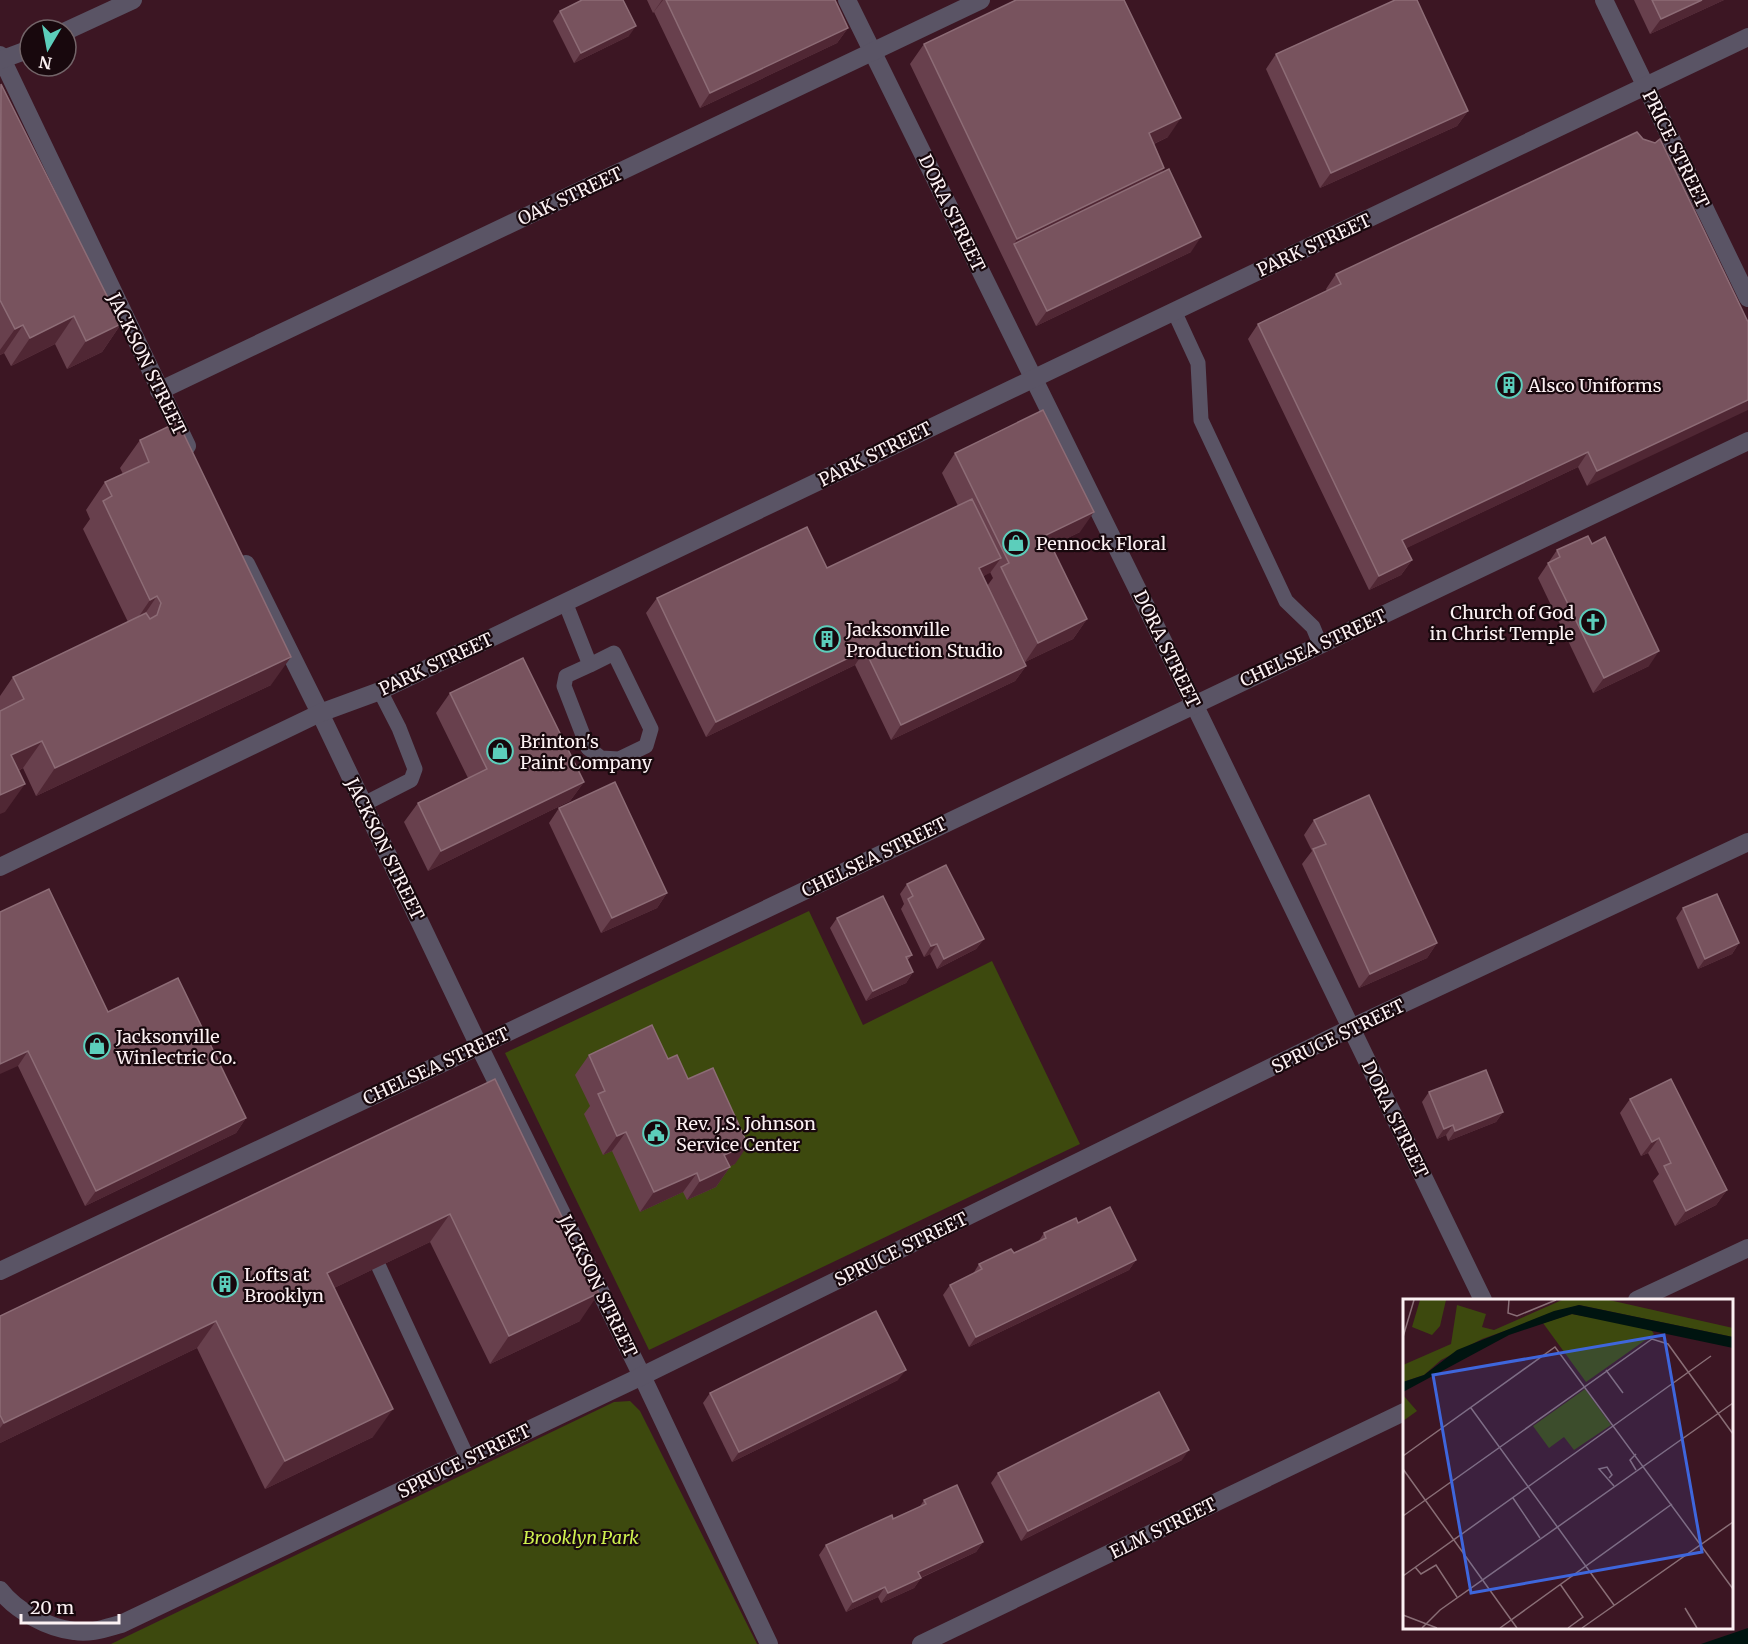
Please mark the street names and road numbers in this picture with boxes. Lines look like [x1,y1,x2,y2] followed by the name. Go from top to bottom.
[1638,86,1715,212] street label: PRICE STREET
[914,151,991,276] street label: DORA STREET
[514,161,627,230] street label: OAK STREET
[1253,208,1375,282] street label: PARK STREET
[102,288,192,439] street label: JACKSON STREET
[814,416,936,491] street label: PARK STREET
[1129,587,1206,712] street label: DORA STREET
[1236,604,1390,692] street label: CHELSEA STREET
[375,627,497,701] street label: PARK STREET
[340,773,430,924] street label: JACKSON STREET
[798,812,951,902] street label: CHELSEA STREET
[1268,994,1409,1078] street label: SPRUCE STREET
[359,1022,513,1110] street label: CHELSEA STREET
[1357,1057,1434,1182] street label: DORA STREET
[831,1207,972,1291] street label: SPRUCE STREET
[553,1210,643,1361] street label: JACKSON STREET
[394,1419,535,1503] street label: SPRUCE STREET
[1106,1492,1220,1564] street label: ELM STREET

